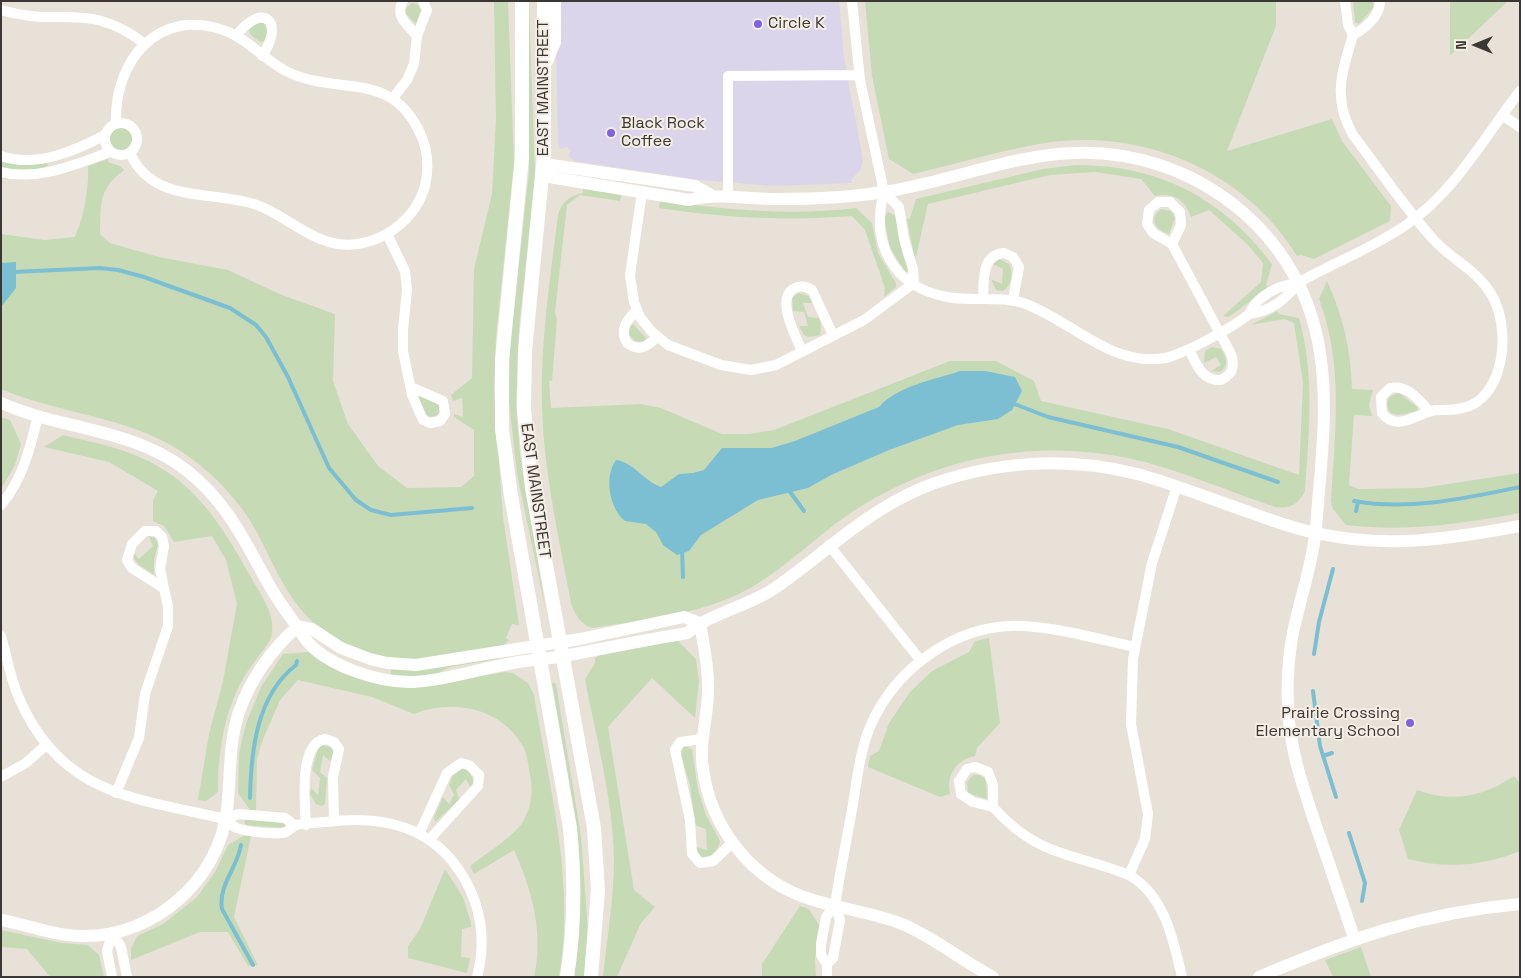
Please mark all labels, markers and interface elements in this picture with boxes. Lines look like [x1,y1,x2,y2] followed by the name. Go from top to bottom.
[768,14,825,34] place label: Circle K
[752,18,764,30] marker: Circle K
[534,20,554,156] street label: EAST MAINSTREET
[1451,20,1501,70] north arrow
[1452,40,1470,50] text: N
[621,114,705,152] place label: Black Rock Coffee
[605,127,617,139] marker: Black Rock Coffee
[516,422,554,560] street label: EAST MAINSTREET
[1255,704,1400,742] place label: Prairie Crossing Elementary School
[1404,717,1416,729] marker: Prairie Crossing Elementary School

